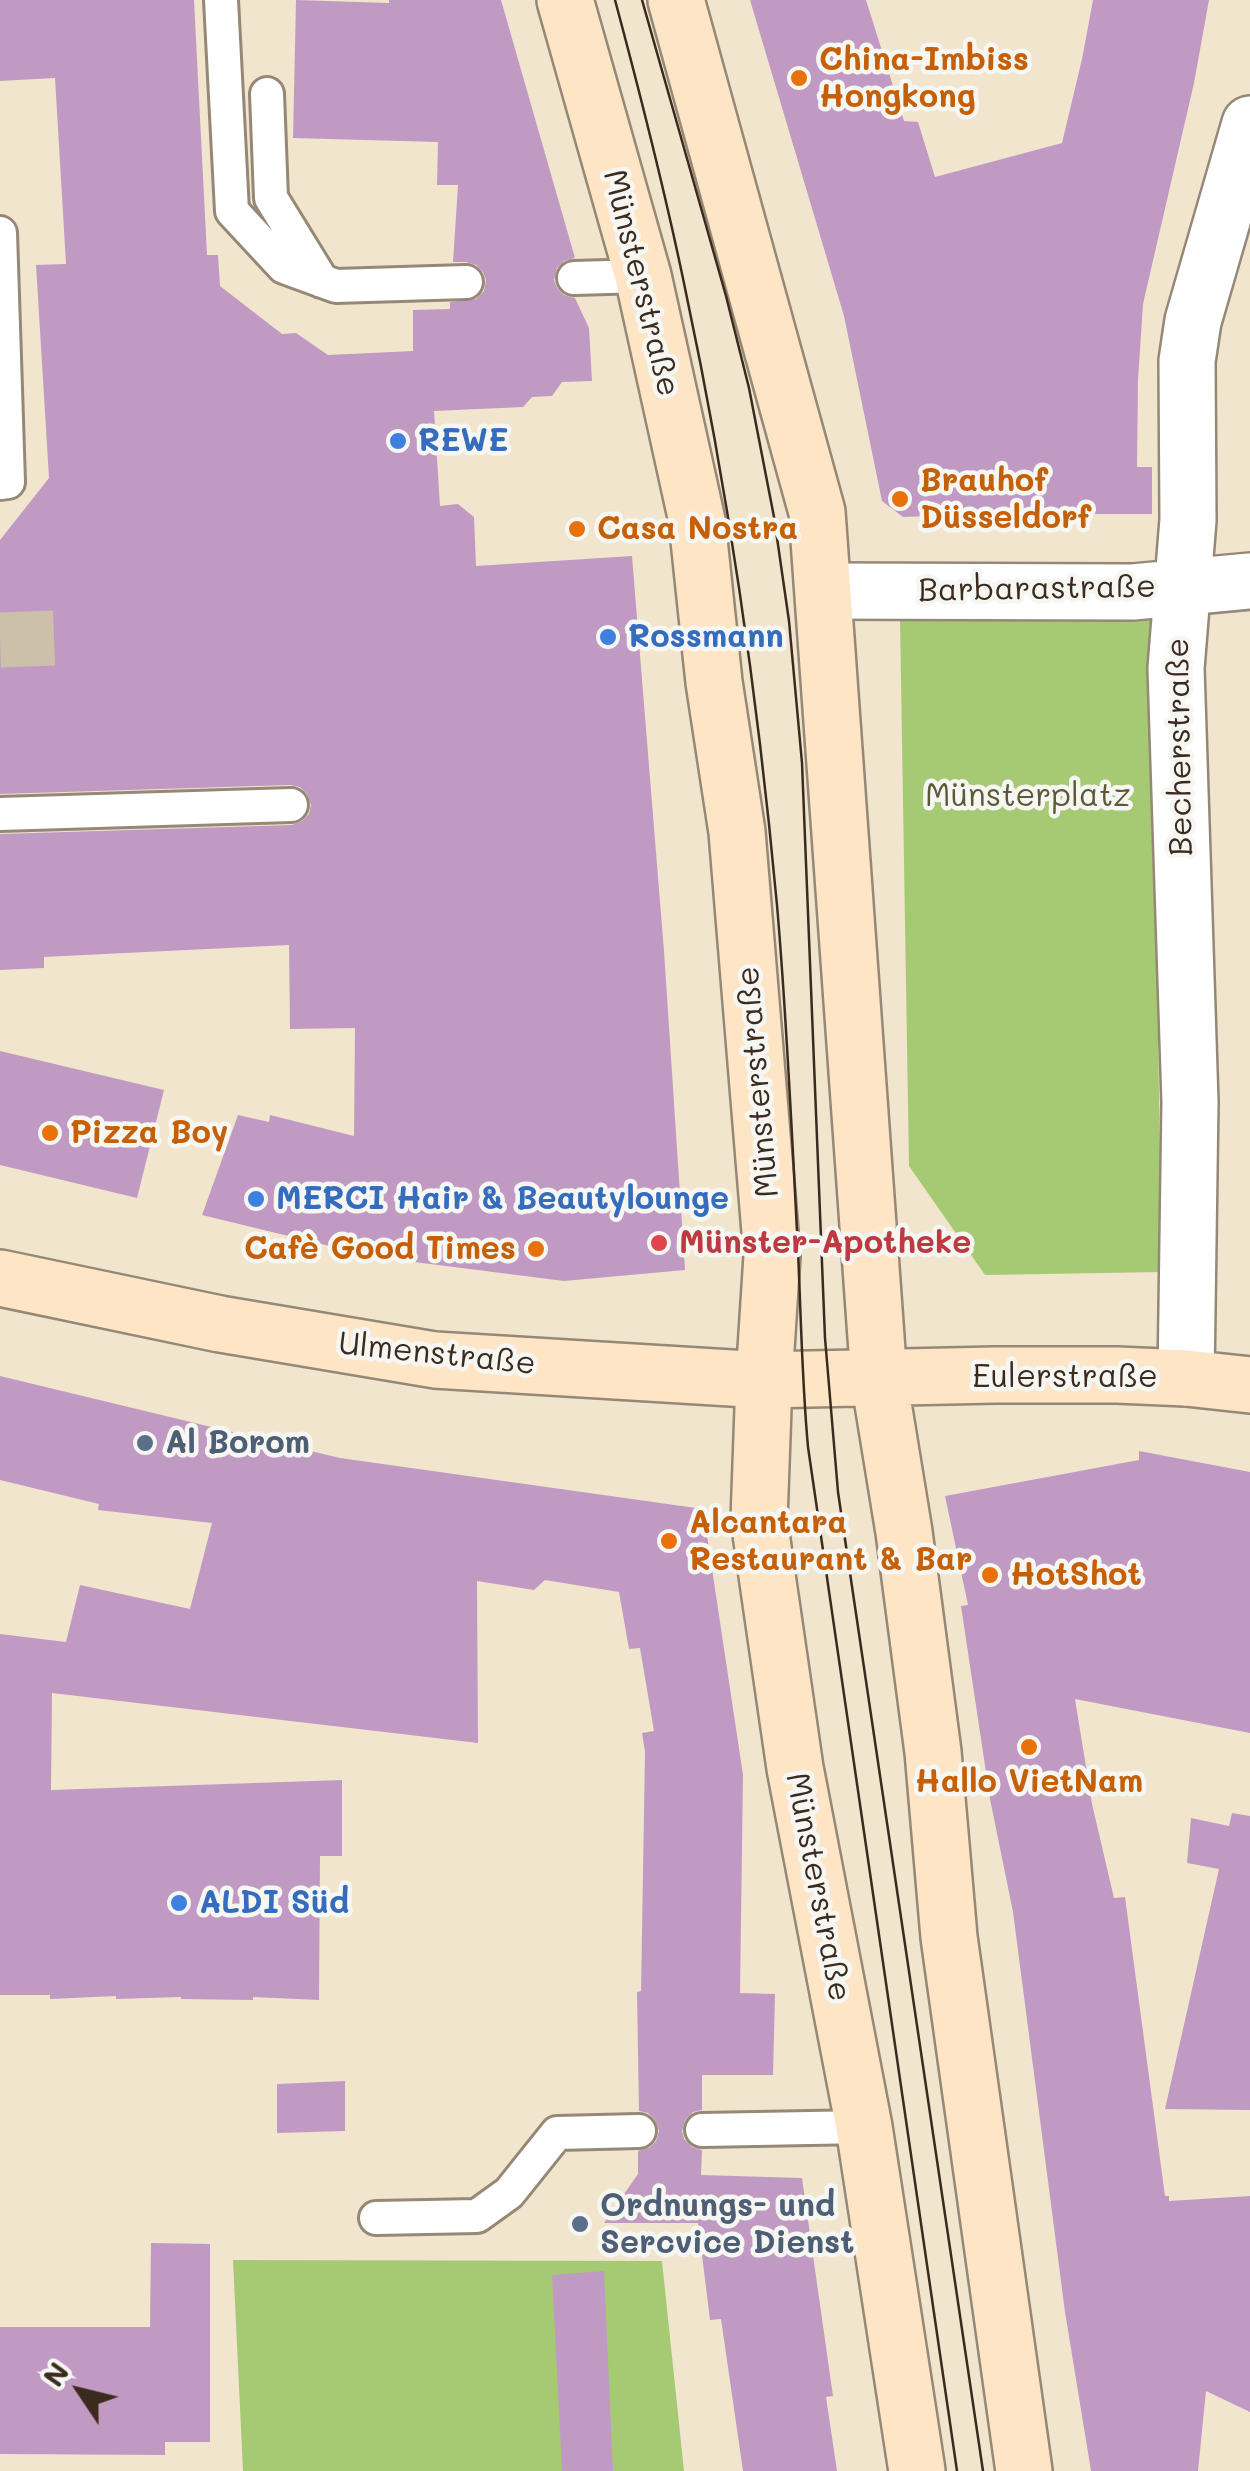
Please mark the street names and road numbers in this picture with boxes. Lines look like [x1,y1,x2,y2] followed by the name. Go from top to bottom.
[594,166,688,400] street label: Münsterstraße
[918,568,1156,610] street label: Barbarastraße
[1159,638,1201,856] street label: Becherstraße
[729,965,787,1199] street label: Münsterstraße
[336,1325,538,1383] street label: Ulmenstraße
[972,1358,1158,1396] street label: Eulerstraße
[777,1769,859,2005] street label: Münsterstraße

